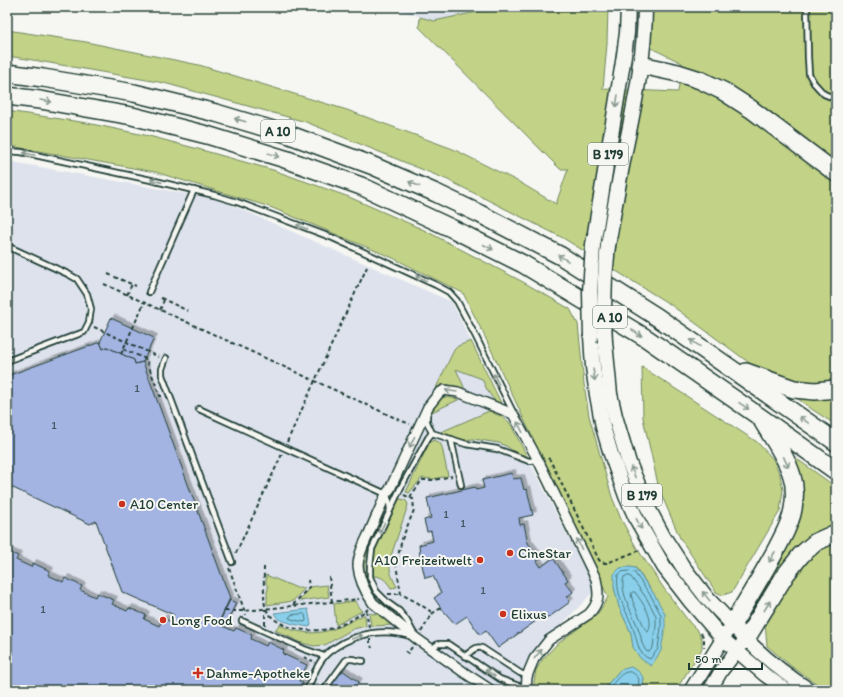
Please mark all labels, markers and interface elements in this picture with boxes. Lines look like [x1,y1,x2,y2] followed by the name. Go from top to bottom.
[613,94,621,107] one-way arrow
[39,97,52,105] one-way arrow
[234,116,247,123] one-way arrow
[261,120,295,142] road number: A 10
[588,143,628,165] road number: B 179
[23,149,36,157] one-way arrow
[267,152,280,159] one-way arrow
[150,177,163,184] one-way arrow
[409,180,421,187] one-way arrow
[296,222,308,230] one-way arrow
[482,244,494,251] one-way arrow
[557,253,569,261] one-way arrow
[416,274,428,281] one-way arrow
[593,306,627,328] road number: A 10
[631,329,642,337] one-way arrow
[690,339,701,347] one-way arrow
[590,368,598,381] one-way arrow
[492,373,499,385] one-way arrow
[134,381,140,395] house number: 1
[444,387,457,395] one-way arrow
[739,402,750,410] one-way arrow
[799,415,810,424] one-way arrow
[51,418,57,432] house number: 1
[516,422,524,434] one-way arrow
[407,436,415,448] one-way arrow
[783,456,790,468] one-way arrow
[628,467,636,479] one-way arrow
[622,484,662,506] road number: B 179
[130,496,199,513] place label: A10 Center
[117,499,127,509] marker: A10 Center
[443,507,449,521] house number: 1
[460,516,466,530] house number: 1
[636,518,643,530] one-way arrow
[378,521,385,533] one-way arrow
[575,538,582,550] one-way arrow
[518,545,572,562] place label: CineStar
[505,548,515,558] marker: CineStar
[768,551,776,563] one-way arrow
[375,552,472,569] place label: A10 Freizeitwelt
[475,555,485,565] marker: A10 Freizeitwelt
[480,583,486,597] house number: 1
[701,590,710,601] one-way arrow
[763,600,771,612] one-way arrow
[40,602,46,616] house number: 1
[511,606,547,623] place label: Elixus
[498,609,508,619] marker: Elixus
[171,612,233,629] place label: Long Food
[158,615,168,625] marker: Long Food
[351,632,363,640] one-way arrow
[689,645,762,671] scale bar
[534,649,543,659] one-way arrow
[695,652,721,666] text: 50 m
[206,665,310,682] place label: Dahme-Apotheke
[193,668,203,678] marker: Dahme-Apotheke
[484,668,496,676] one-way arrow

